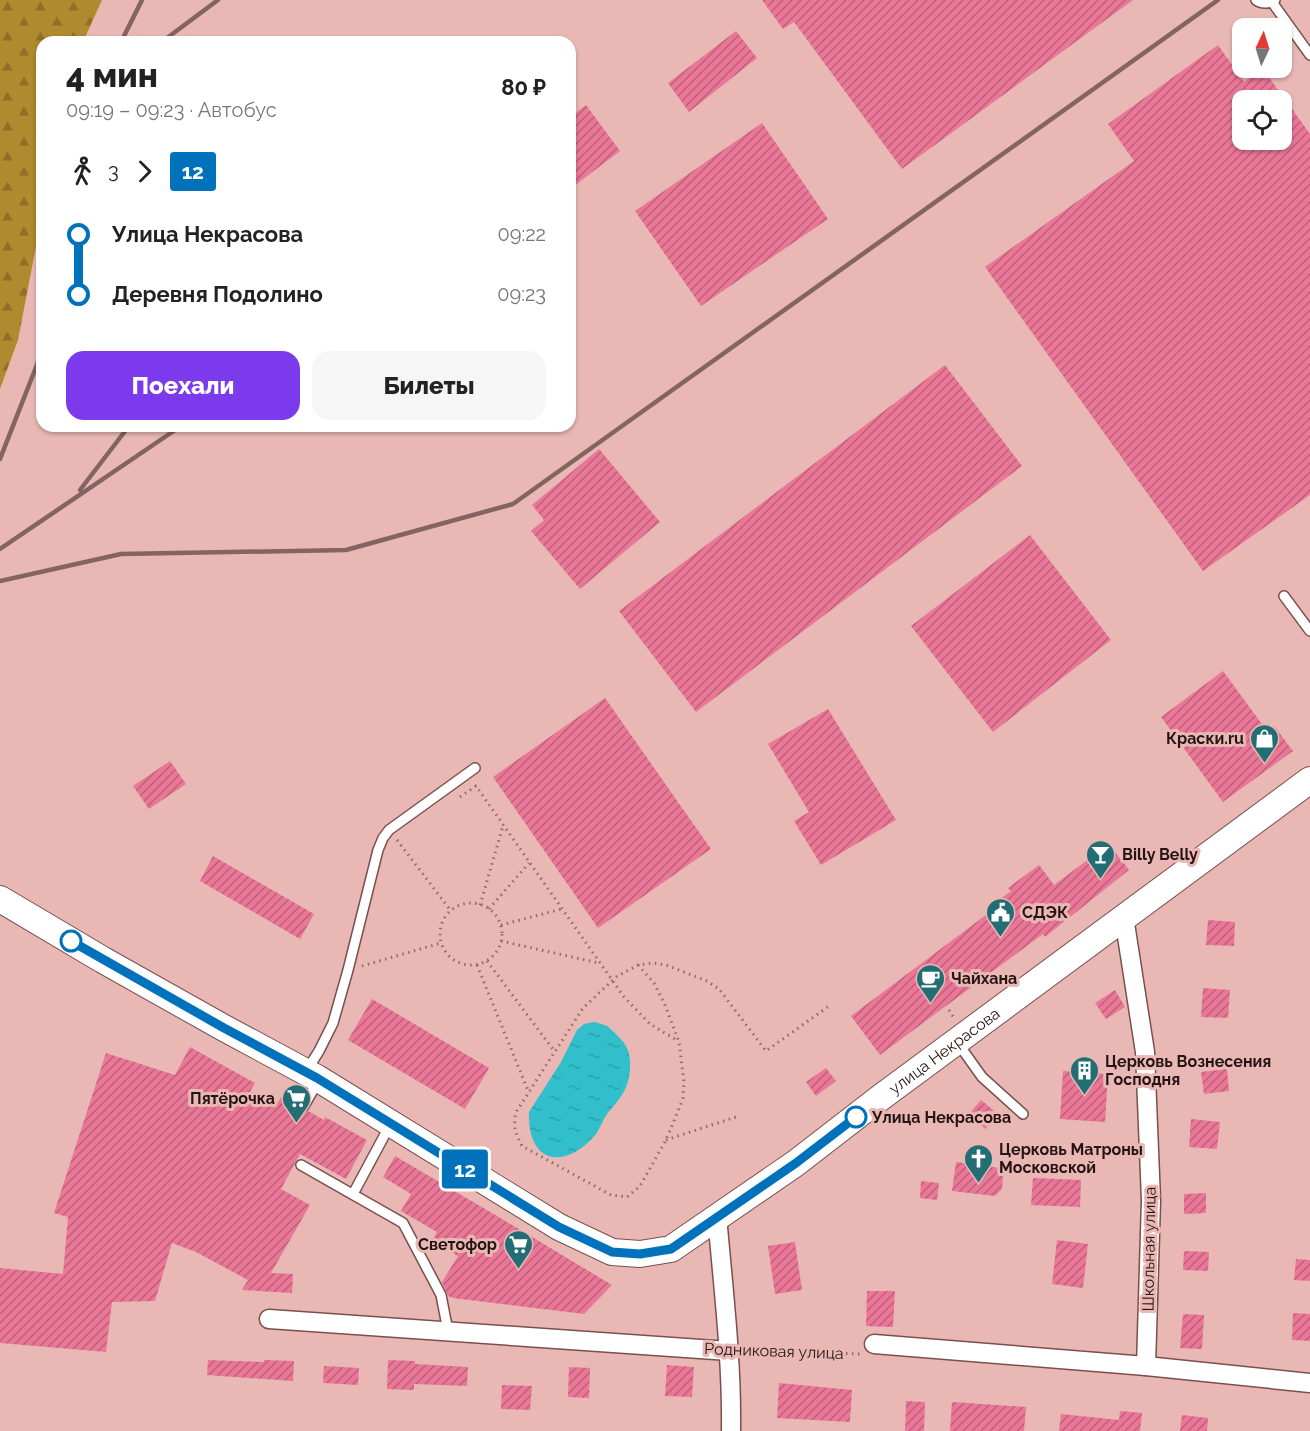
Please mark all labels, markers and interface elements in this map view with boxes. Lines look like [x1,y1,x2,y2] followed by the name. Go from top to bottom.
[1232,18,1292,78] north arrow
[1232,18,1292,150] map controls
[66,56,158,95] text: 4 мин
[501,74,546,100] text: 80 ₽
[1232,90,1292,150] button: locate
[66,98,277,122] text: 09:19 – 09:23 · Автобус
[66,155,99,188] icon: walk
[128,155,161,188] icon: forward
[108,159,119,183] text: 3
[182,159,204,184] text: 12
[112,221,303,247] text: Улица Некрасова
[497,222,546,246] text: 09:22
[112,281,323,307] text: Деревня Подолино
[497,282,546,306] text: 09:23
[66,351,300,420] button: Поехали
[312,351,546,420] button: Билеты
[1249,722,1281,764] shop icon: Краски.ru
[1166,729,1244,748] place label: Краски.ru
[1085,838,1117,880] bar icon: Billy Belly
[1122,845,1198,864] place label: Billy Belly
[985,896,1017,938] public building icon: СДЭК
[1022,903,1068,922] place label: СДЭК
[60,930,82,952] unlabelled marker
[914,962,946,1004] cafe icon: Чайхана
[951,969,1017,988] place label: Чайхана
[885,1003,1003,1098] street label: улица Некрасова
[1105,1052,1271,1089] place label: Церковь Вознесения Господня
[1068,1054,1100,1096] building icon: Церковь Вознесения Господня
[280,1082,312,1124] supermarket icon: Пятёрочка
[190,1089,275,1108] place label: Пятёрочка
[845,1106,867,1128] marker: Улица Некрасова
[871,1108,1011,1127] place label: Улица Некрасова
[999,1140,1143,1177] place label: Церковь Матроны Московской
[962,1142,994,1184] church icon: Церковь Матроны Московской
[438,1150,492,1188] line badge: 12
[454,1157,476,1182] text: 12
[1138,1186,1160,1312] street label: Школьная улица
[502,1228,534,1270] supermarket icon: Светофор
[418,1235,497,1254] place label: Светофор
[704,1339,844,1363] street label: Родниковая улица

